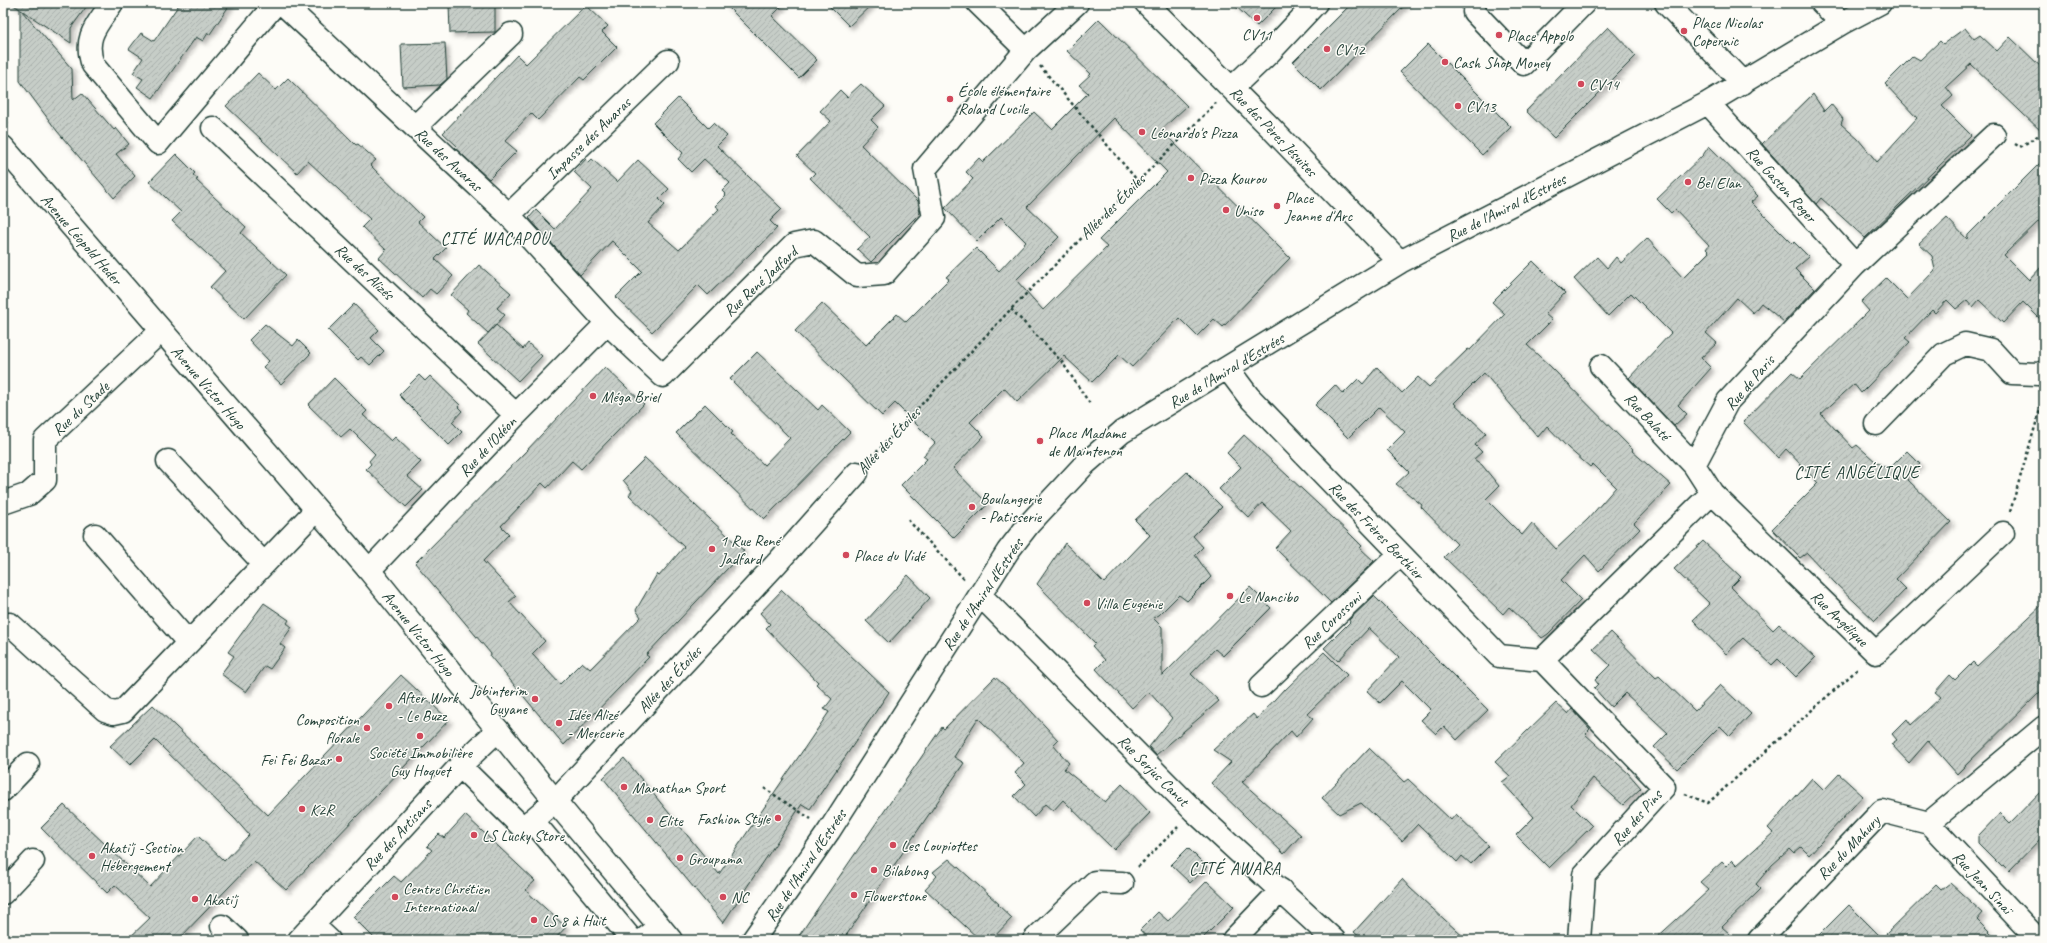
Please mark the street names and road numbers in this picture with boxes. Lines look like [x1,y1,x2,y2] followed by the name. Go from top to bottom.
[1225,83,1322,182] street label: Rue des Pères Jésuites
[542,92,636,184] street label: Impasse des Awaras
[410,123,487,197] street label: Rue des Awaras
[1742,142,1822,228] street label: Rue Gaston Roger
[1076,169,1151,244] street label: Allée des Étoiles
[1444,169,1571,246] street label: Rue de l'Amiral d'Estrées
[36,190,127,290] street label: Avenue Léopold Heder
[331,239,399,305] street label: Rue des Alizés
[720,241,804,321] street label: Rue René Jadfard
[1165,328,1289,413] street label: Rue de l'Amiral d'Estrées
[166,342,251,435] street label: Avenue Victor Hugo
[1720,350,1780,414] street label: Rue de Paris
[48,376,115,440] street label: Rue du Stade
[1620,389,1676,447] street label: Rue Balaté
[853,402,926,478] street label: Allée des Étoiles
[455,412,521,481] street label: Rue de l'Odéon
[1325,478,1429,585] street label: Rue des Frères Berthier
[938,533,1029,654] street label: Rue de l'Amiral d'Estrées
[378,587,460,681] street label: Avenue Victor Hugo
[1298,587,1367,653] street label: Rue Corossoni
[1806,587,1873,652] street label: Rue Angélique
[634,641,707,717] street label: Allée des Étoiles
[1113,731,1194,812] street label: Rue Serjus Canut
[1607,785,1667,850] street label: Rue des Pins
[360,794,437,875] street label: Rue des Artisans
[761,804,852,925] street label: Rue de l'Amiral d'Estrées
[1813,810,1885,884] street label: Rue du Mahury
[1948,847,2018,920] street label: Rue Jean Sinaï

